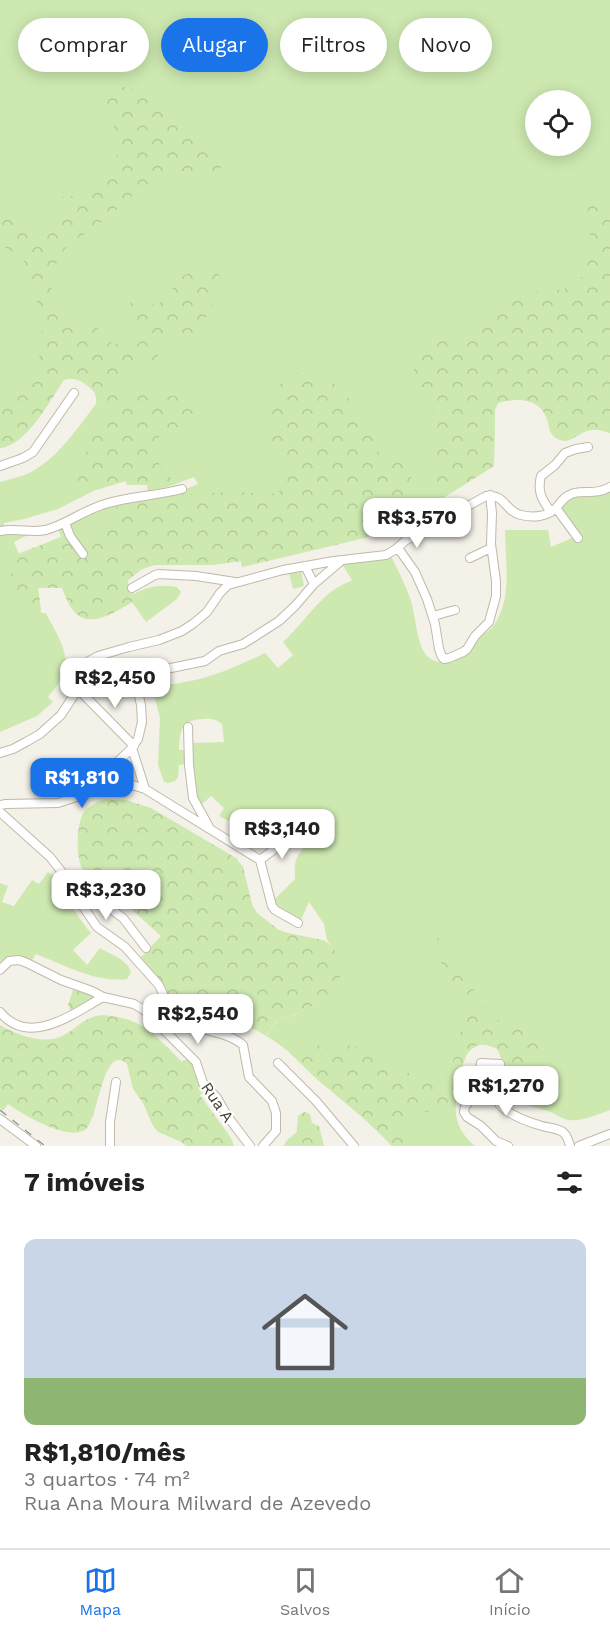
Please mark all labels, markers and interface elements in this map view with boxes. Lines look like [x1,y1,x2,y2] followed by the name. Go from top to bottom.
[18,18,149,72] chip: Comprar
[161,18,268,72] chip: Alugar
[280,18,387,72] chip: Filtros
[399,18,492,72] chip: Novo
[525,90,591,156] map controls
[525,90,591,156] button: locate
[362,498,472,549] pin: R$3,570
[377,505,457,529] text: R$3,570
[60,658,170,709] pin: R$2,450
[74,665,156,689] text: R$2,450
[27,758,137,809] pin: R$1,810
[44,765,120,789] text: R$1,810
[227,809,337,860] pin: R$3,140
[244,816,320,840] text: R$3,140
[51,870,161,921] pin: R$3,230
[66,877,146,901] text: R$3,230
[143,994,253,1045] pin: R$2,540
[157,1001,239,1025] text: R$2,540
[451,1066,561,1117] pin: R$1,270
[467,1073,545,1097] text: R$1,270
[197,1079,238,1126] street label: Rua A
[553,1166,586,1199] icon: filters
[24,1167,145,1197] text: 7 imóveis
[251,1278,359,1386] icon: home
[24,1437,186,1467] text: R$1,810/mês
[24,1467,190,1491] text: 3 quartos · 74 m²
[24,1491,371,1515] text: Rua Ana Moura Milward de Azevedo
[79,1564,121,1619] tab: Mapa
[280,1564,330,1619] tab: Salvos
[489,1564,531,1619] tab: Início

